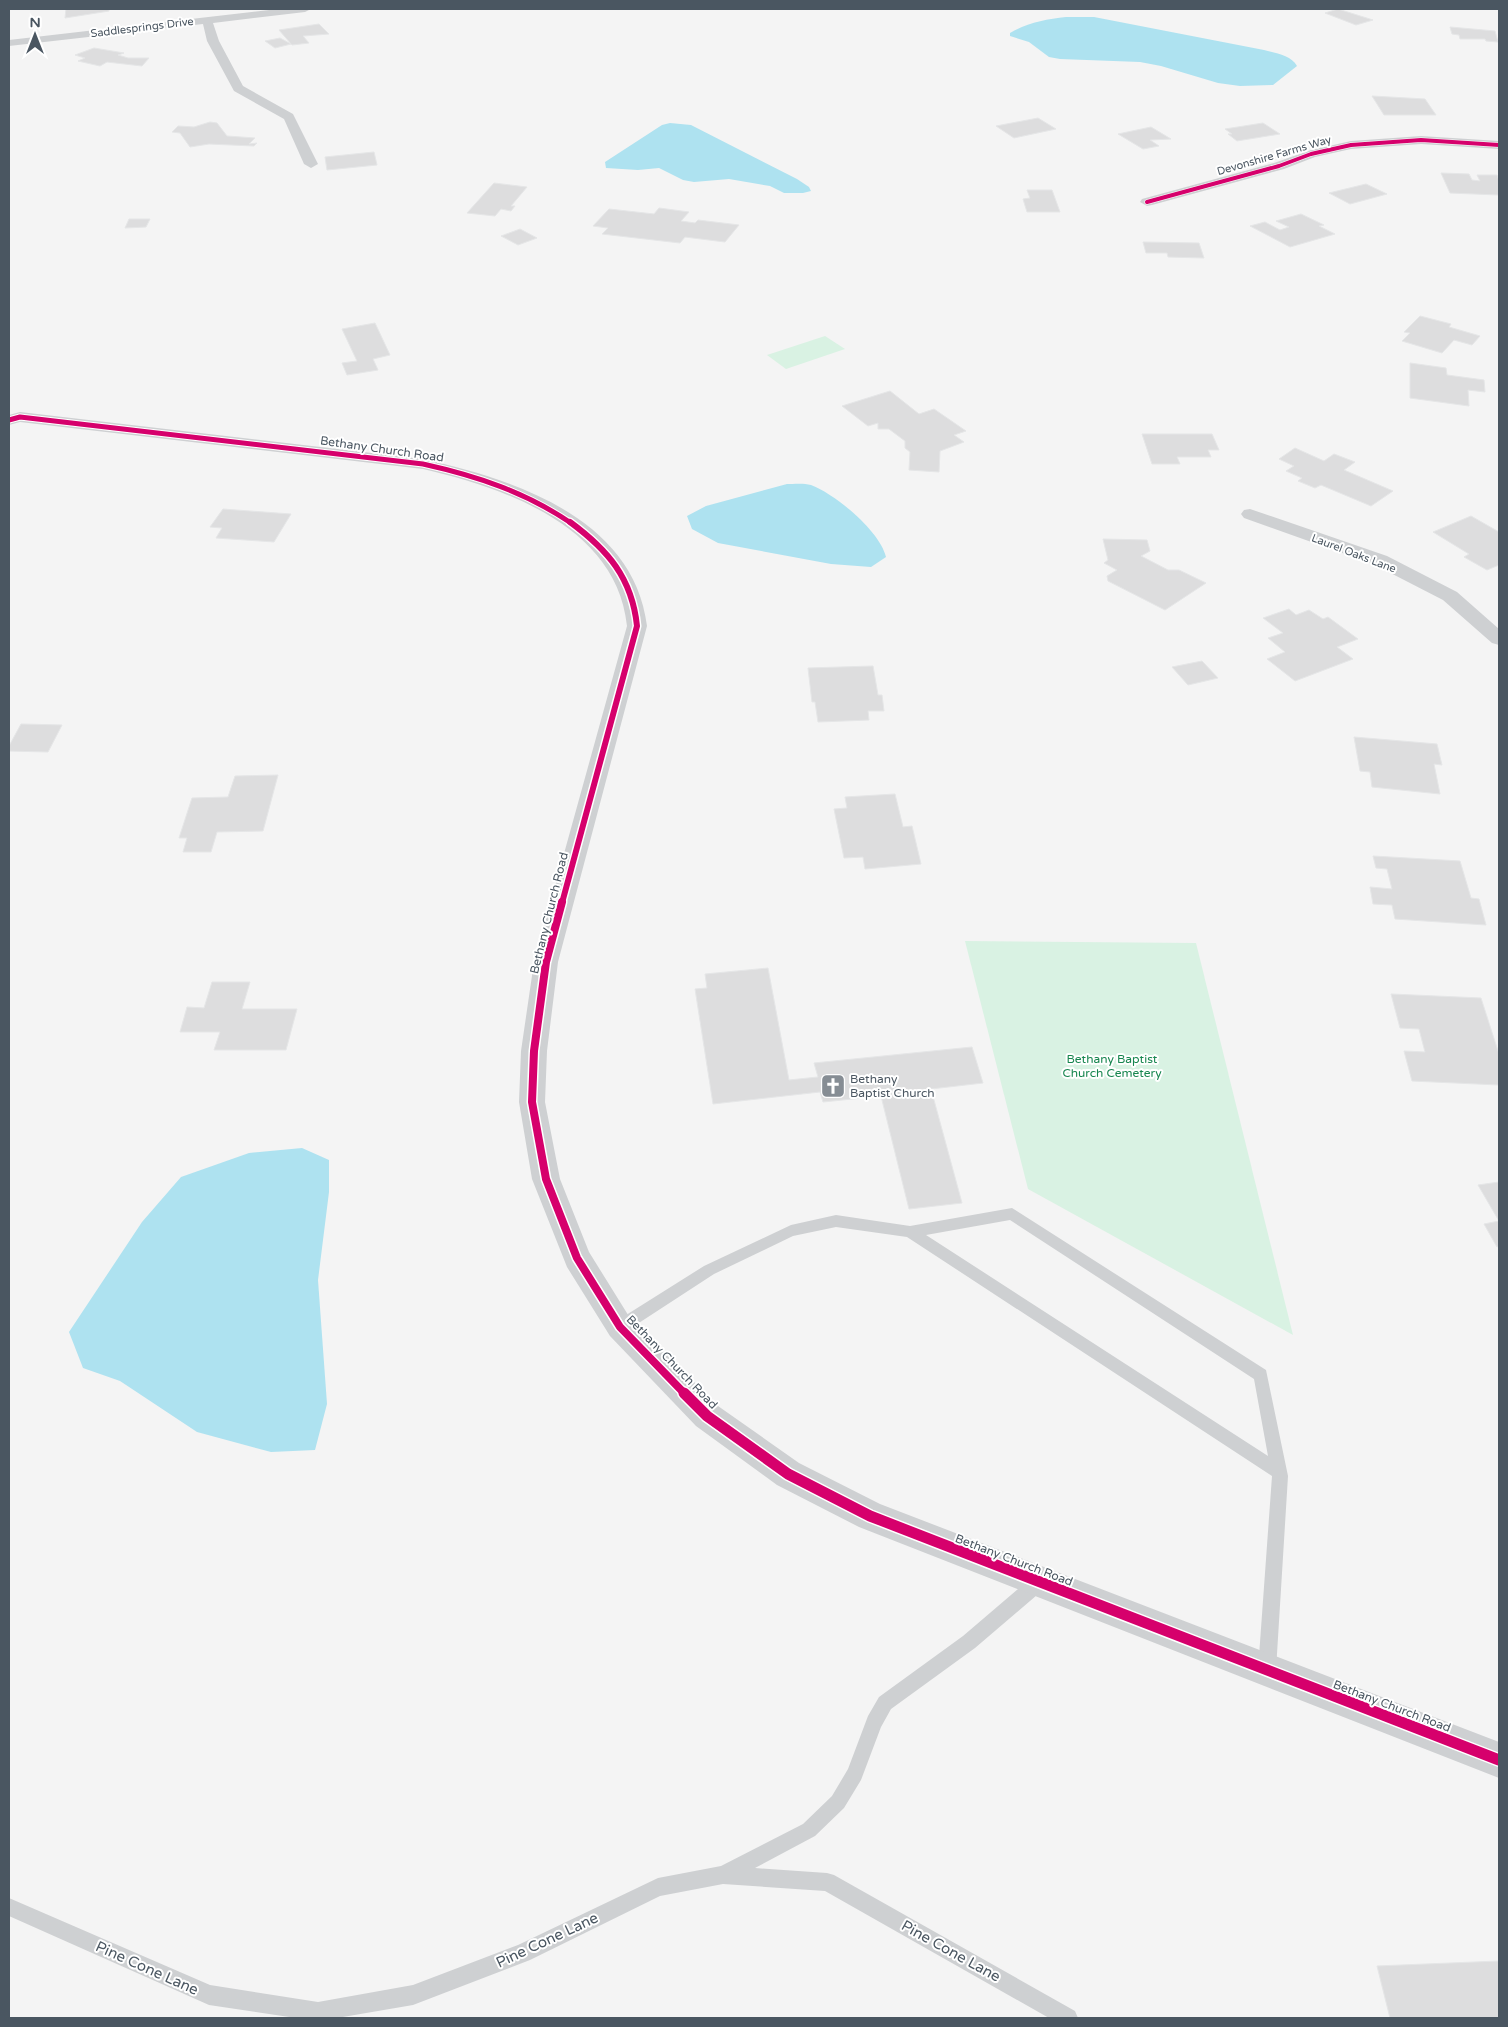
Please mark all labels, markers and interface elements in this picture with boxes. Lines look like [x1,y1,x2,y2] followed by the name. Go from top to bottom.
[10,10,60,60] north arrow
[29,14,41,31] text: N
[90,15,194,40] street label: Saddlesprings Drive
[1215,133,1333,178] street label: Devonshire Farms Way
[319,433,445,465] street label: Bethany Church Road
[1310,531,1398,576] street label: Laurel Oaks Lane
[527,851,571,975] street label: Bethany Church Road
[1062,1052,1162,1080] park label: Bethany Baptist Church Cemetery
[850,1072,935,1100] place label: Bethany Baptist Church
[820,1073,846,1099] church icon: Bethany Baptist Church
[624,1312,720,1412] street label: Bethany Church Road
[953,1531,1075,1589] street label: Bethany Church Road
[1331,1677,1453,1735] street label: Bethany Church Road
[493,1908,601,1972] street label: Pine Cone Lane
[898,1916,1004,1986] street label: Pine Cone Lane
[93,1937,201,1999] street label: Pine Cone Lane

